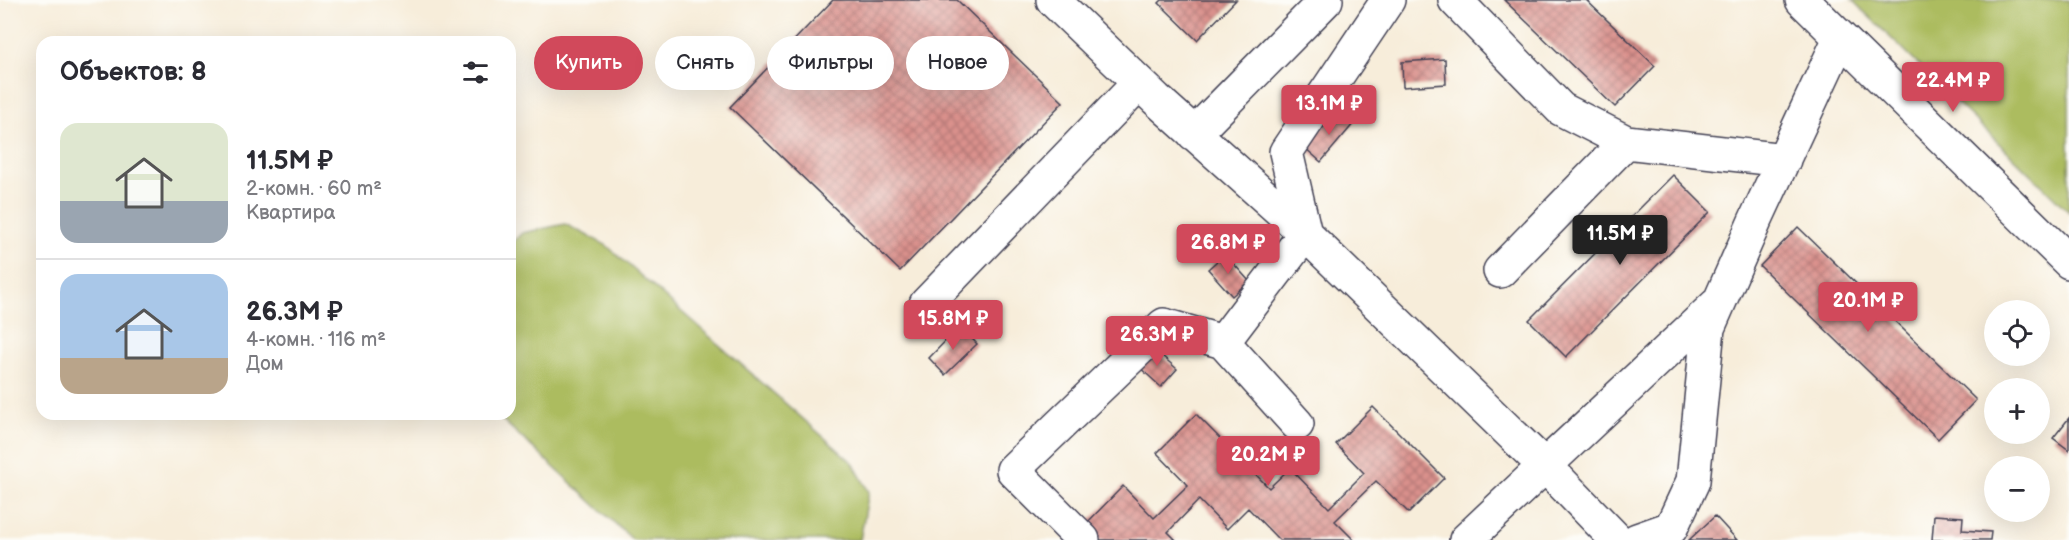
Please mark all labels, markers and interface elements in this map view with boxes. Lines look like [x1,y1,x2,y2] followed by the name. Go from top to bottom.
[534,36,643,90] chip: Купить
[655,36,755,90] chip: Снять
[767,36,894,90] chip: Фильтры
[906,36,1009,90] chip: Новое
[459,56,492,89] icon: filters
[60,57,207,88] text: Объектов: 8
[1898,62,2008,113] pin: 22.4M ₽
[1916,69,1990,93] text: 22.4M ₽
[1274,85,1384,136] pin: 13.1M ₽
[1295,92,1363,116] text: 13.1M ₽
[246,146,333,177] text: 11.5M ₽
[108,147,180,219] icon: home
[246,177,382,201] text: 2-комн. · 60 m²
[246,201,336,225] text: Квартира
[1565,215,1675,266] pin: 11.5M ₽
[1586,222,1654,246] text: 11.5M ₽
[1173,224,1283,275] pin: 26.8M ₽
[1191,231,1265,255] text: 26.8M ₽
[1813,282,1923,333] pin: 20.1M ₽
[1832,289,1904,313] text: 20.1M ₽
[246,297,343,328] text: 26.3M ₽
[108,298,180,370] icon: home
[898,300,1008,351] pin: 15.8M ₽
[1984,300,2050,522] map controls
[1984,300,2050,366] button: locate
[918,307,988,331] text: 15.8M ₽
[1102,316,1212,367] pin: 26.3M ₽
[1120,323,1194,347] text: 26.3M ₽
[246,328,386,352] text: 4-комн. · 116 m²
[246,352,284,376] text: Дом
[1984,378,2050,444] button: +
[1213,436,1323,487] pin: 20.2M ₽
[1231,443,1305,467] text: 20.2M ₽
[1984,456,2050,522] button: −

